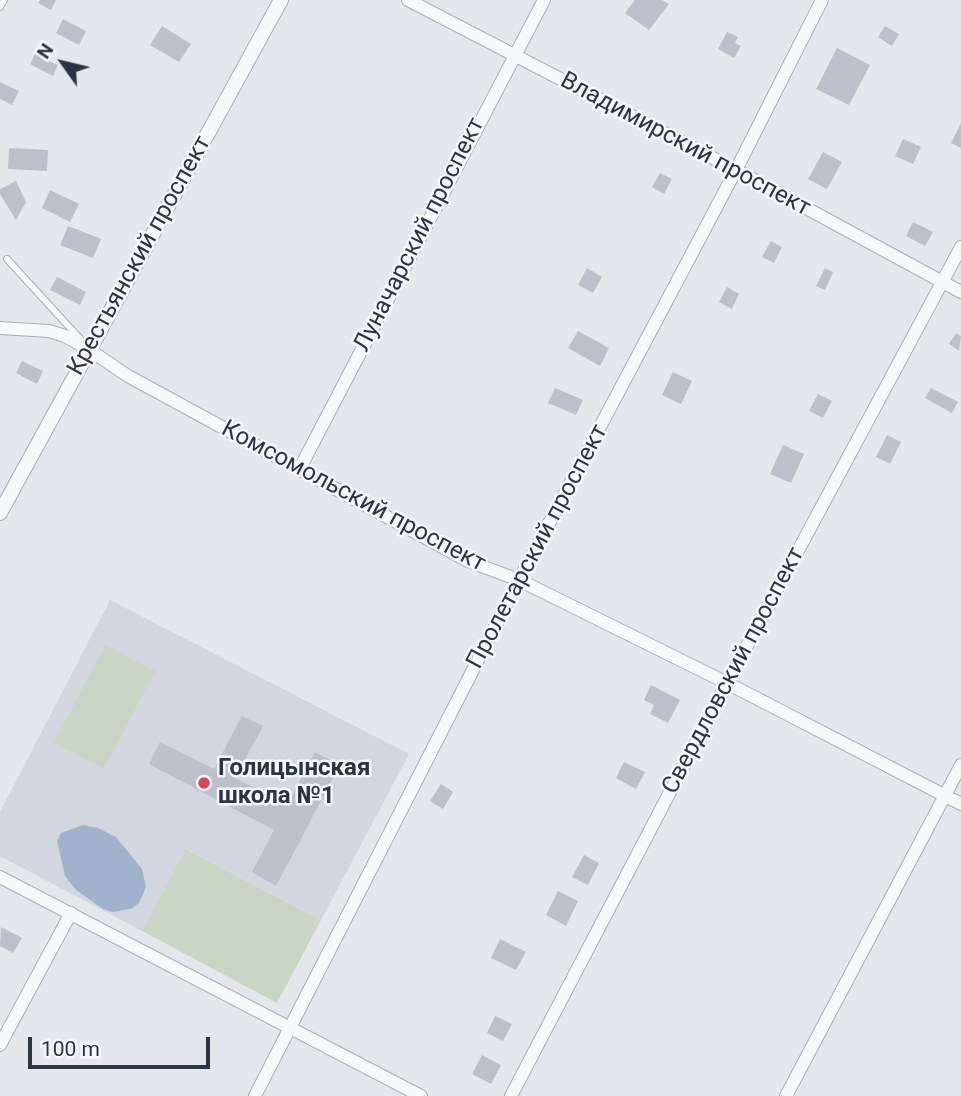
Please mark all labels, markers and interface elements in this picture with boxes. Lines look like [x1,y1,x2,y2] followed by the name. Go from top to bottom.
[28,28,98,98] north arrow
[32,39,58,63] text: N
[555,67,815,223] street label: Владимирский проспект
[348,113,492,357] street label: Луначарский проспект
[62,131,218,381] street label: Крестьянский проспект
[216,415,490,579] street label: Комсомольский проспект
[461,420,615,674] street label: Пролетарский проспект
[657,543,811,799] street label: Свердловский проспект
[218,755,370,811] place label: Голицынская школа №1
[196,775,212,791] marker: Голицынская школа №1
[32,1023,214,1066] scale bar
[41,1037,100,1061] text: 100 m

